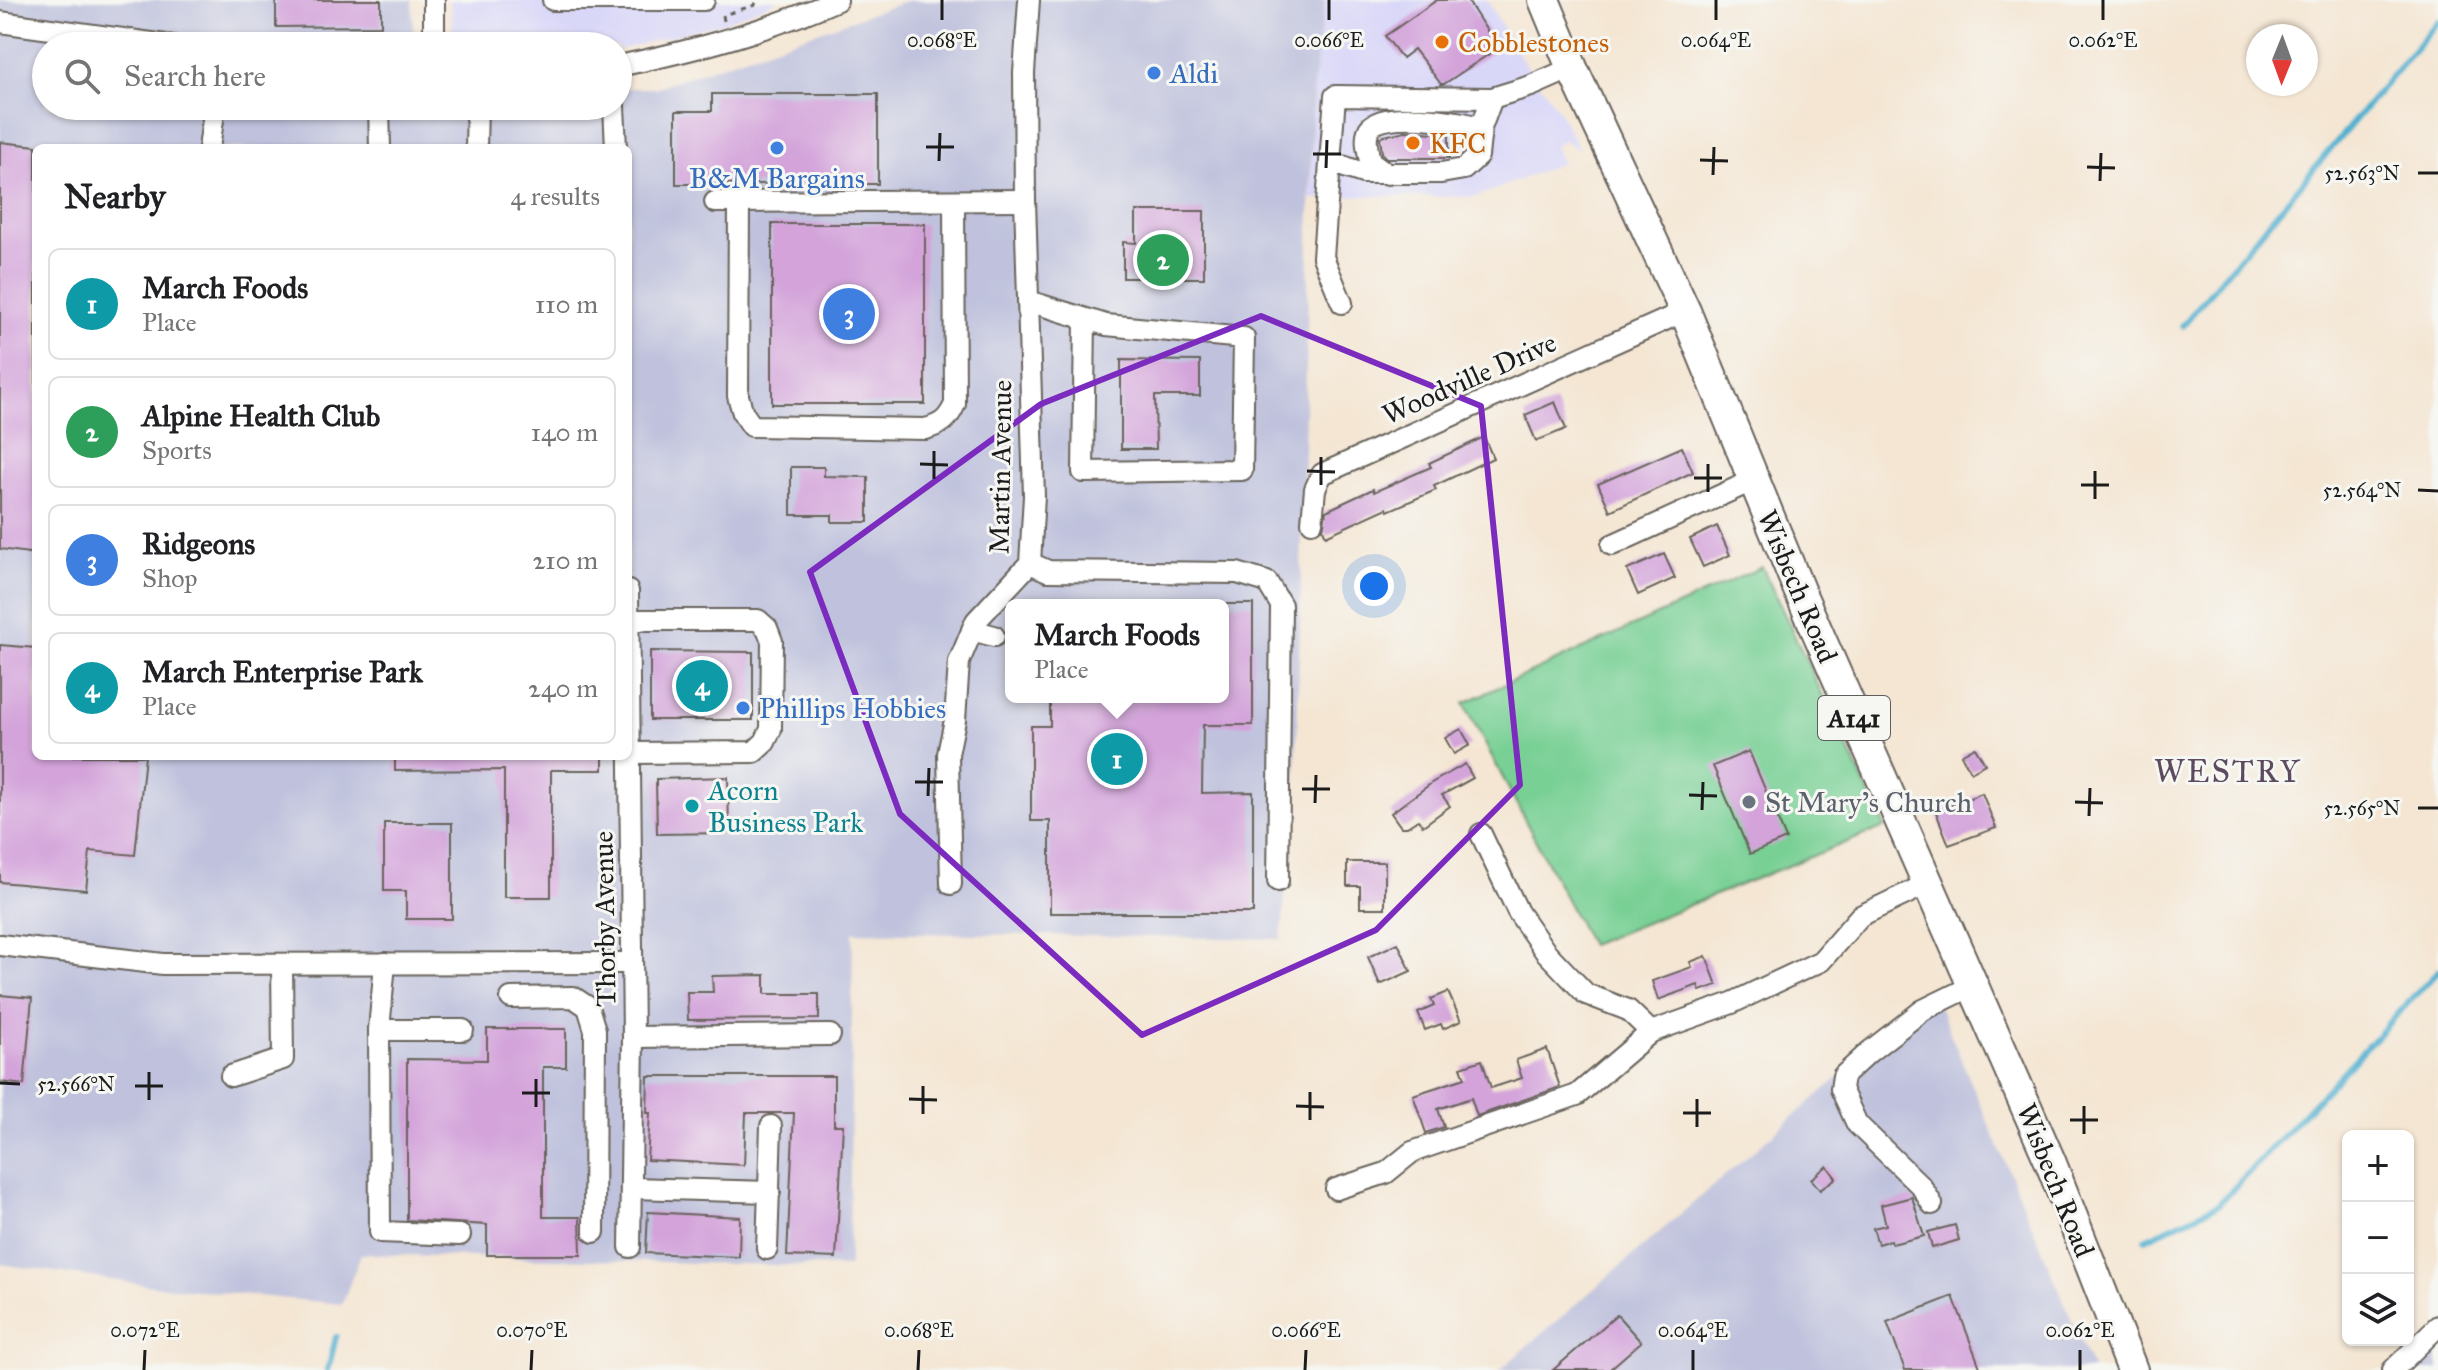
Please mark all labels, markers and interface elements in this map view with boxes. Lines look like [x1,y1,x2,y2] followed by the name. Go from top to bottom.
[2246,24,2318,96] north arrow
[1458,25,1609,60] place label: Cobblestones
[907,28,977,52] text: 0.068°E
[1294,28,1364,52] text: 0.066°E
[1681,28,1751,52] text: 0.064°E
[2068,28,2138,52] text: 0.062°E
[32,32,632,120] search box
[1433,33,1451,51] marker: Cobblestones
[60,54,104,98] icon: search
[1169,56,1218,91] place label: Aldi
[124,58,266,94] text: Search here
[1145,64,1163,82] marker: Aldi
[1429,126,1486,161] place label: KFC
[1404,134,1422,152] marker: KFC
[768,139,786,157] marker: B&M Bargains
[689,161,865,196] place label: B&M Bargains
[2324,161,2400,185] text: 52.563°N
[64,176,166,217] text: Nearby
[511,180,600,212] text: 4 results
[1137,230,1189,290] pin: 2
[142,270,308,306] text: March Foods
[823,284,875,344] pin: 3
[87,288,97,320] text: 1
[535,288,598,320] text: 110 m
[142,306,197,338] text: Place
[1377,324,1562,432] street label: Woodville Drive
[981,380,1020,554] street label: Martin Avenue
[142,398,380,434] text: Alpine Health Club
[86,416,98,448] text: 2
[531,416,598,448] text: 140 m
[142,434,212,466] text: Sports
[2323,478,2401,502] text: 52.564°N
[1750,504,1845,668] street label: Wisbech Road
[142,526,255,562] text: Ridgeons
[87,544,97,576] text: 3
[532,544,598,576] text: 210 m
[142,562,198,594] text: Shop
[1354,566,1394,606] your location
[1005,599,1229,703] popup
[1034,617,1200,653] text: March Foods
[1034,653,1089,685] text: Place
[142,654,423,690] text: March Enterprise Park
[676,656,728,716] pin: 4
[85,672,99,704] text: 4
[528,672,598,704] text: 240 m
[142,690,197,722] text: Place
[759,691,946,726] place label: Phillips Hobbies
[1818,696,1890,740] road number: A141
[734,699,752,717] marker: Phillips Hobbies
[1091,729,1143,789] pin: 1
[2154,752,2302,791] district label: WESTRY
[707,773,863,840] place label: Acorn Business Park
[1765,785,1973,820] place label: St Mary's Church
[1740,793,1758,811] marker: St Mary's Church
[2324,796,2400,820] text: 52.565°N
[683,797,701,815] marker: Acorn Business Park
[585,831,624,1007] street label: Thorby Avenue
[37,1072,115,1096] text: 52.566°N
[2009,1098,2102,1262] street label: Wisbech Road
[2342,1130,2414,1346] map controls
[2342,1130,2414,1202] button: +
[2342,1202,2414,1274] button: −
[2342,1274,2414,1346] button: layers
[110,1318,180,1342] text: 0.072°E
[496,1318,568,1342] text: 0.070°E
[884,1318,954,1342] text: 0.068°E
[1271,1318,1341,1342] text: 0.066°E
[1658,1318,1728,1342] text: 0.064°E
[2045,1318,2115,1342] text: 0.062°E

